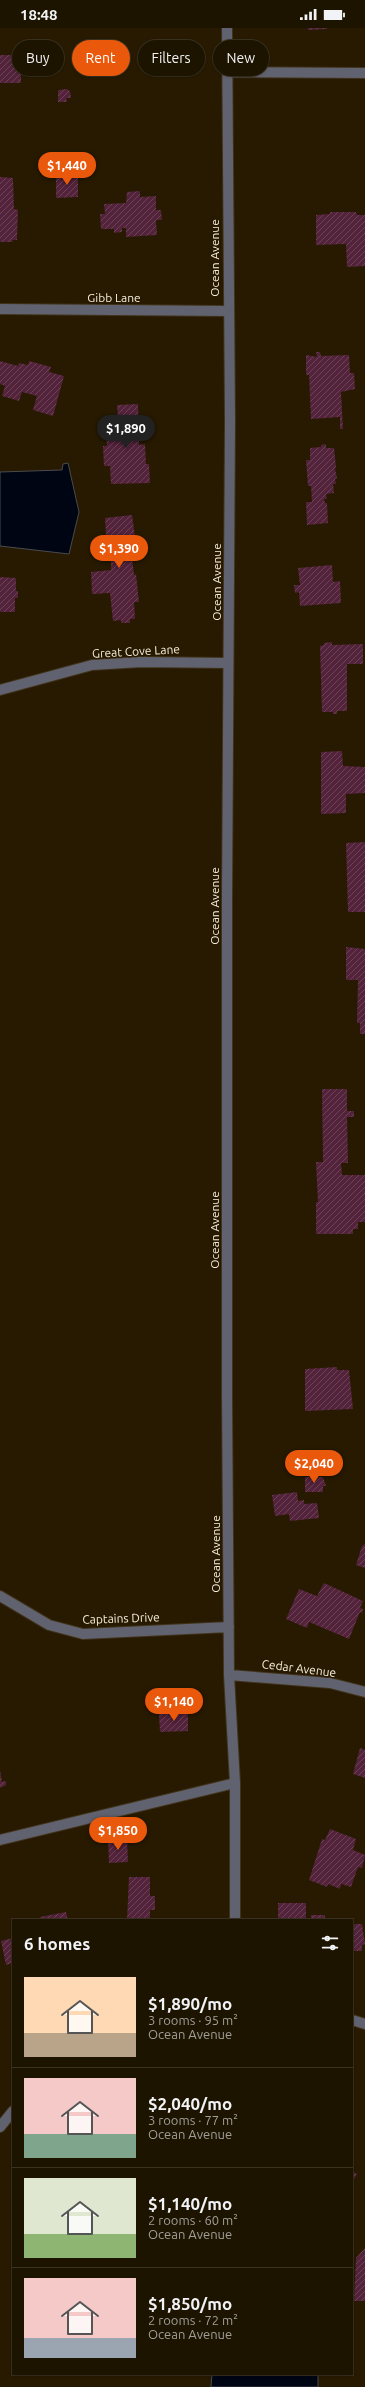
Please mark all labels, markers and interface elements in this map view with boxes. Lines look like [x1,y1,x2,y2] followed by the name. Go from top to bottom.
[20,6,58,23] text: 18:48
[12,40,64,76] chip: Buy
[72,40,130,76] chip: Rent
[138,40,205,76] chip: Filters
[213,40,269,76] chip: New
[34,152,100,186] pin: $1,440
[47,158,87,172] text: $1,440
[208,219,221,297] street label: Ocean Avenue
[87,291,141,304] street label: Gibb Lane
[93,415,159,449] pin: $1,890
[106,421,146,435] text: $1,890
[86,535,152,569] pin: $1,390
[99,541,139,555] text: $1,390
[210,543,223,621] street label: Ocean Avenue
[92,642,180,660] street label: Great Cove Lane
[208,867,221,945] street label: Ocean Avenue
[208,1191,221,1269] street label: Ocean Avenue
[281,1450,347,1484] pin: $2,040
[294,1456,334,1470] text: $2,040
[209,1515,222,1593] street label: Ocean Avenue
[82,1610,160,1626] street label: Captains Drive
[261,1657,337,1679] street label: Cedar Avenue
[141,1688,207,1722] pin: $1,140
[154,1694,194,1708] text: $1,140
[85,1817,151,1851] pin: $1,850
[98,1823,138,1837] text: $1,850
[319,1932,341,1954] icon: filters
[24,1934,90,1953] text: 6 homes
[56,1993,104,2041] icon: home
[148,1994,232,2013] text: $1,890/mo
[148,2013,238,2027] text: 3 rooms · 95 m²
[148,2027,232,2041] text: Ocean Avenue
[56,2094,104,2142] icon: home
[148,2094,232,2113] text: $2,040/mo
[148,2113,238,2127] text: 3 rooms · 77 m²
[148,2127,232,2141] text: Ocean Avenue
[56,2194,104,2242] icon: home
[148,2194,232,2213] text: $1,140/mo
[148,2213,238,2227] text: 2 rooms · 60 m²
[148,2227,232,2241] text: Ocean Avenue
[56,2294,104,2342] icon: home
[148,2294,232,2313] text: $1,850/mo
[148,2313,238,2327] text: 2 rooms · 72 m²
[148,2327,232,2341] text: Ocean Avenue

